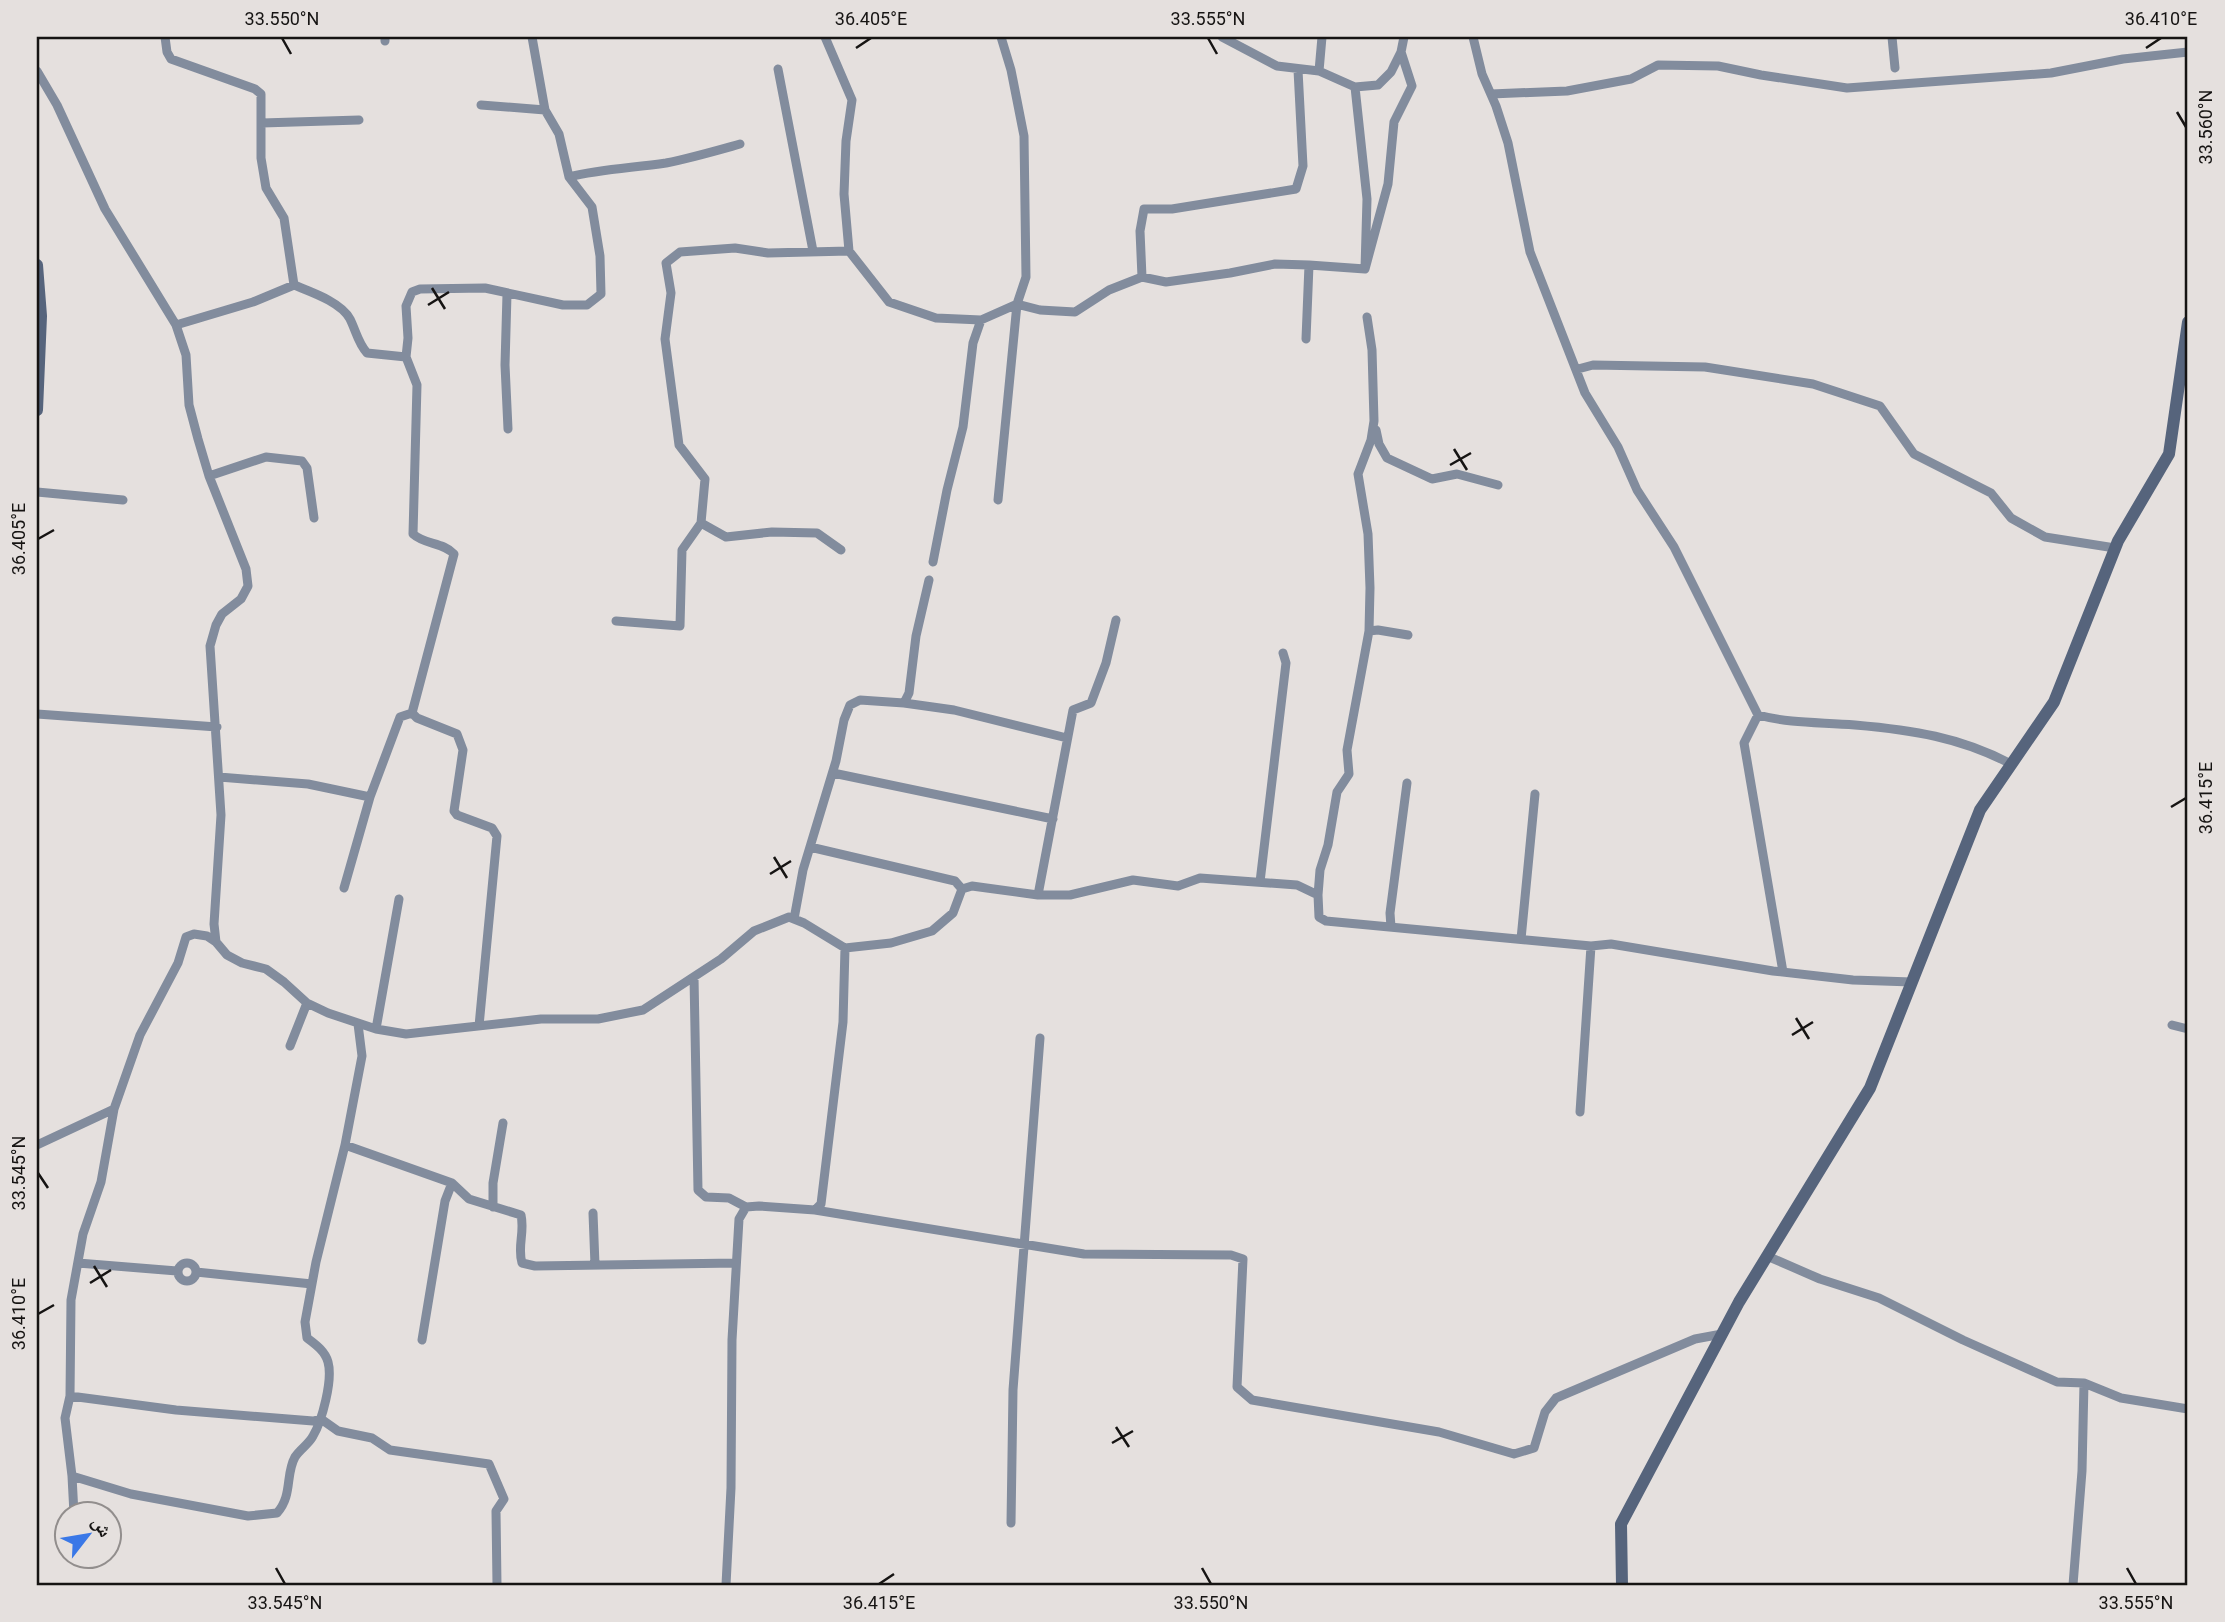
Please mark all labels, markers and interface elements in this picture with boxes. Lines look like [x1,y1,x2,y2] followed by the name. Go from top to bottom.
[245,8,319,29] text: 33.550°N
[835,8,907,29] text: 36.405°E
[1171,8,1245,29] text: 33.555°N
[2125,8,2197,29] text: 36.410°E
[2195,90,2216,164] text: 33.560°N
[8,503,29,575] text: 36.405°E
[2195,762,2216,834] text: 36.415°E
[8,1136,29,1210] text: 33.545°N
[8,1278,29,1350] text: 36.410°E
[52,1500,122,1570] north arrow
[87,1512,117,1541] text: ش
[248,1592,322,1613] text: 33.545°N
[843,1592,915,1613] text: 36.415°E
[1174,1592,1248,1613] text: 33.550°N
[2099,1592,2173,1613] text: 33.555°N

